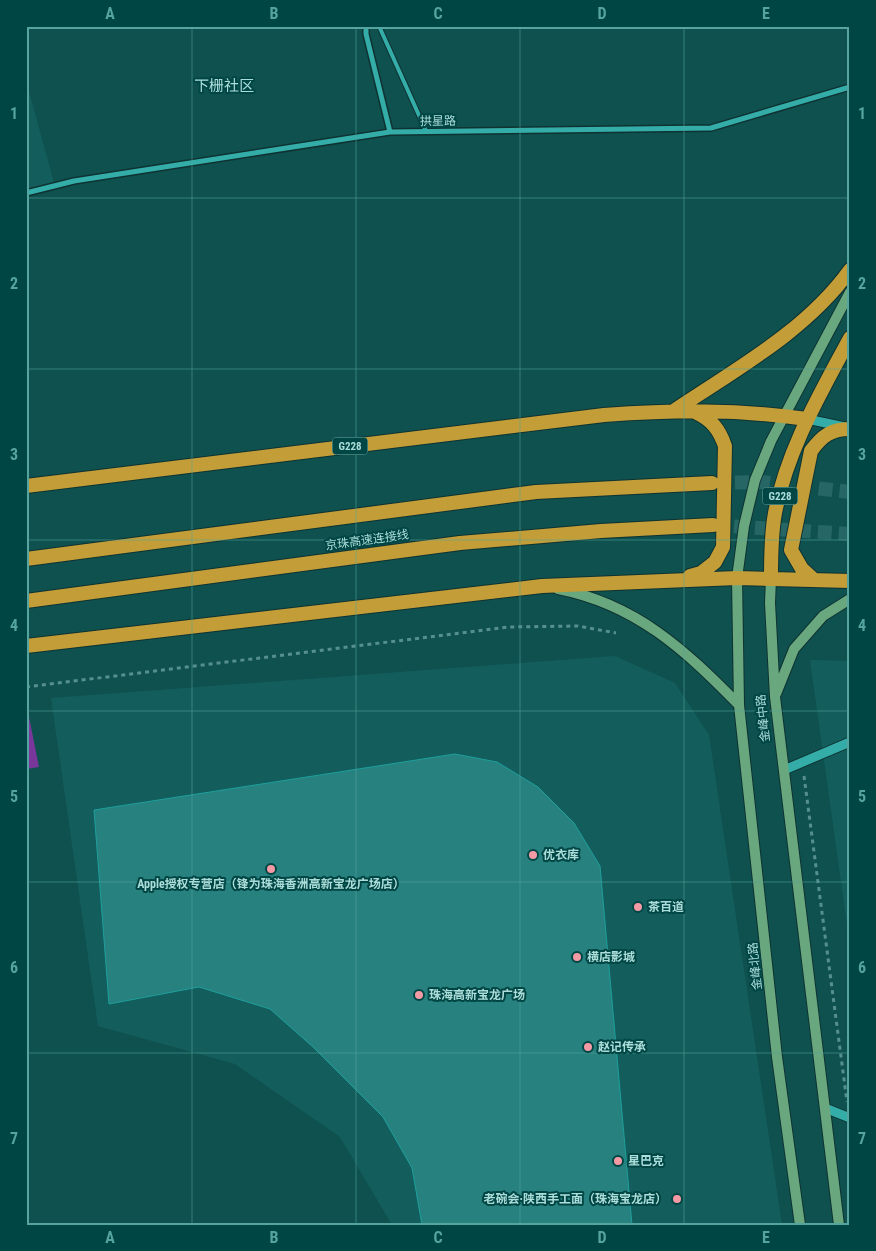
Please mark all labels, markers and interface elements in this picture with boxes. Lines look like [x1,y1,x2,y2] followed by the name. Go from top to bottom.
[105,4,115,23] text: A
[270,4,279,23] text: B
[433,4,443,23] text: C
[597,4,607,23] text: D
[762,4,770,23] text: E
[194,77,254,95] district label: 下栅社区
[10,104,18,123] text: 1
[858,104,866,123] text: 1
[420,114,456,128] street label: 拱星路
[10,274,18,293] text: 2
[858,274,866,293] text: 2
[332,438,368,454] road number: G228
[10,445,18,464] text: 3
[858,445,866,464] text: 3
[762,488,798,504] road number: G228
[324,527,410,553] street label: 京珠高速连接线
[10,616,18,635] text: 4
[858,616,866,635] text: 4
[754,693,772,743] street label: 金峰中路
[10,787,18,806] text: 5
[858,787,866,806] text: 5
[543,848,579,862] place label: 优衣库
[527,849,539,861] marker: 优衣库
[265,863,277,875] marker: Apple授权专营店（锋为珠海香洲高新宝龙广场店）
[137,877,405,891] place label: Apple授权专营店（锋为珠海香洲高新宝龙广场店）
[648,900,684,914] place label: 茶百道
[632,901,644,913] marker: 茶百道
[746,941,764,991] street label: 金峰北路
[587,950,635,964] place label: 横店影城
[571,951,583,963] marker: 横店影城
[10,958,18,977] text: 6
[858,958,866,977] text: 6
[429,988,525,1002] place label: 珠海高新宝龙广场
[413,989,425,1001] marker: 珠海高新宝龙广场
[598,1040,646,1054] place label: 赵记传承
[582,1041,594,1053] marker: 赵记传承
[10,1129,18,1148] text: 7
[858,1129,866,1148] text: 7
[628,1154,664,1168] place label: 星巴克
[612,1155,624,1167] marker: 星巴克
[484,1192,667,1206] place label: 老碗会·陕西手工面（珠海宝龙店）
[671,1193,683,1205] marker: 老碗会·陕西手工面（珠海宝龙店）
[105,1228,115,1247] text: A
[270,1228,279,1247] text: B
[433,1228,443,1247] text: C
[597,1228,607,1247] text: D
[762,1228,770,1247] text: E

